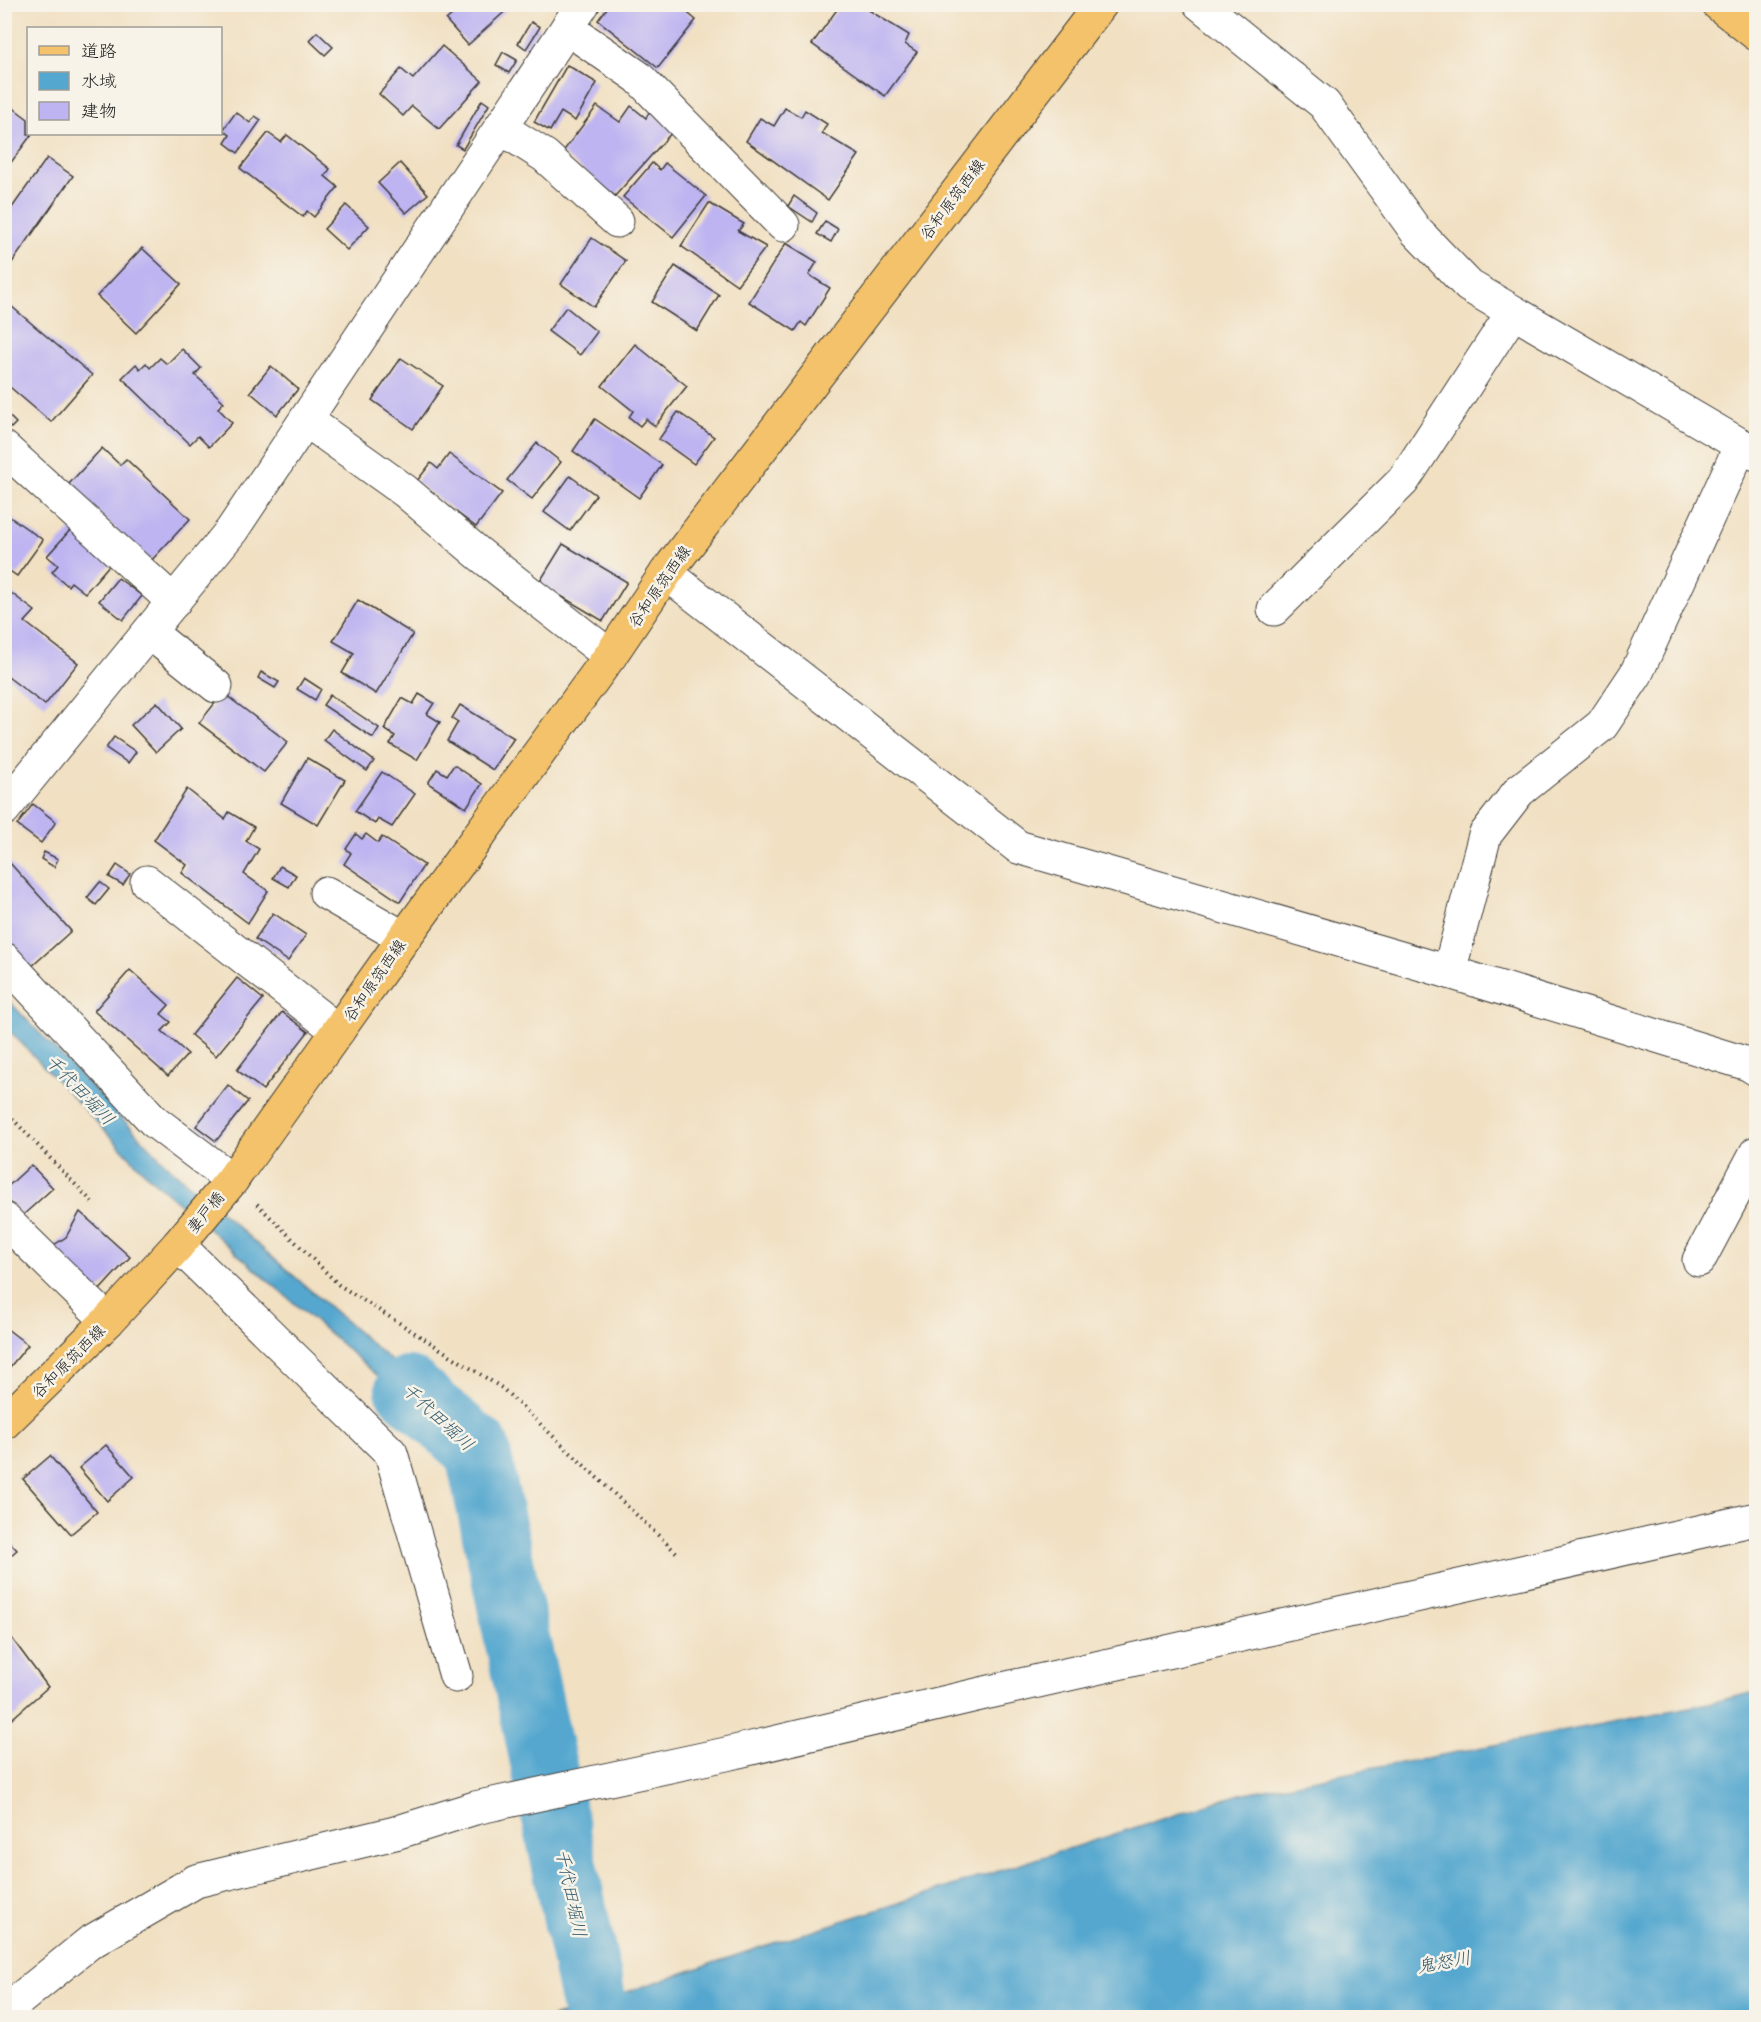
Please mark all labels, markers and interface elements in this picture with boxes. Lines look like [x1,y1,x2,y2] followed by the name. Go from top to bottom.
[27,27,222,135] legend
[81,39,117,63] text: 道路
[81,69,117,93] text: 水域
[81,99,117,123] text: 建物
[915,155,990,244] street label: 谷和原筑西線
[623,541,696,632] street label: 谷和原筑西線
[338,935,411,1026] street label: 谷和原筑西線
[40,1049,120,1131] water label: 千代田堀川
[182,1187,229,1237] street label: 妻戸橋
[27,1320,110,1403] street label: 谷和原筑西線
[397,1378,479,1456] water label: 千代田堀川
[550,1846,592,1940] water label: 千代田堀川
[1415,1945,1473,1979] water label: 鬼怒川

